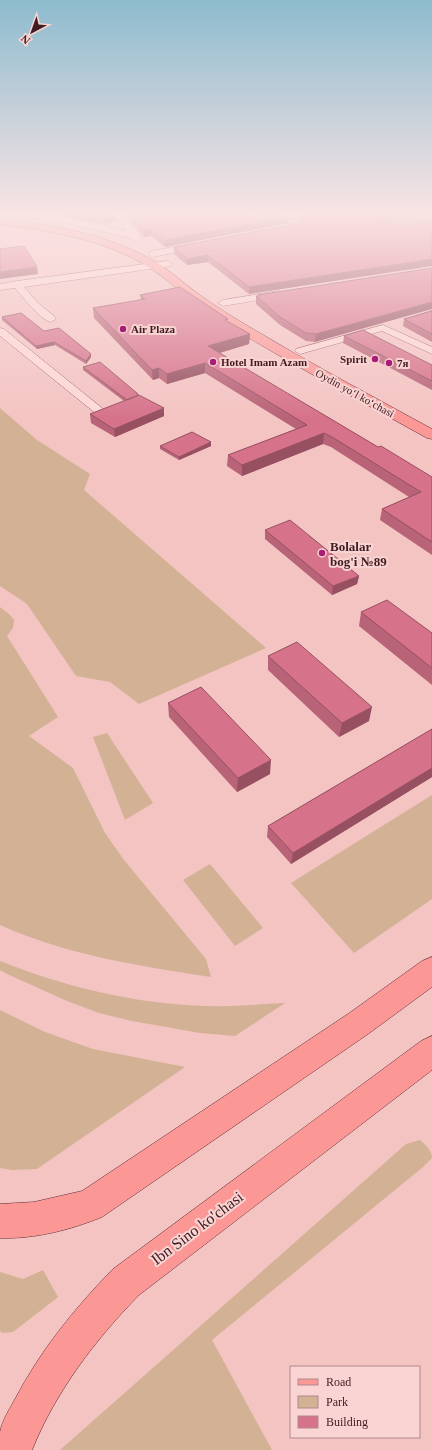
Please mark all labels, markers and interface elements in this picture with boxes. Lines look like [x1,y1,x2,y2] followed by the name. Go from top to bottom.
[12,12,52,52] north arrow
[18,32,32,47] text: N
[131,323,176,335] place label: Air Plaza
[118,324,128,334] marker: Air Plaza
[340,353,367,365] place label: Spirit
[370,354,380,364] marker: Spirit
[221,356,307,368] place label: Hotel Imam Azam
[208,357,218,367] marker: Hotel Imam Azam
[397,357,409,369] place label: 7я
[384,358,394,368] marker: 7я
[314,366,396,420] street label: Oydin yoʻl koʻchasi
[330,539,387,569] place label: Bolalar bog'i №89
[317,548,327,558] marker: Bolalar bog'i №89
[148,1188,247,1268] street label: Ibn Sino ko'chasi
[290,1366,420,1438] legend
[326,1375,351,1389] text: Road
[326,1395,348,1409] text: Park
[326,1415,368,1429] text: Building

